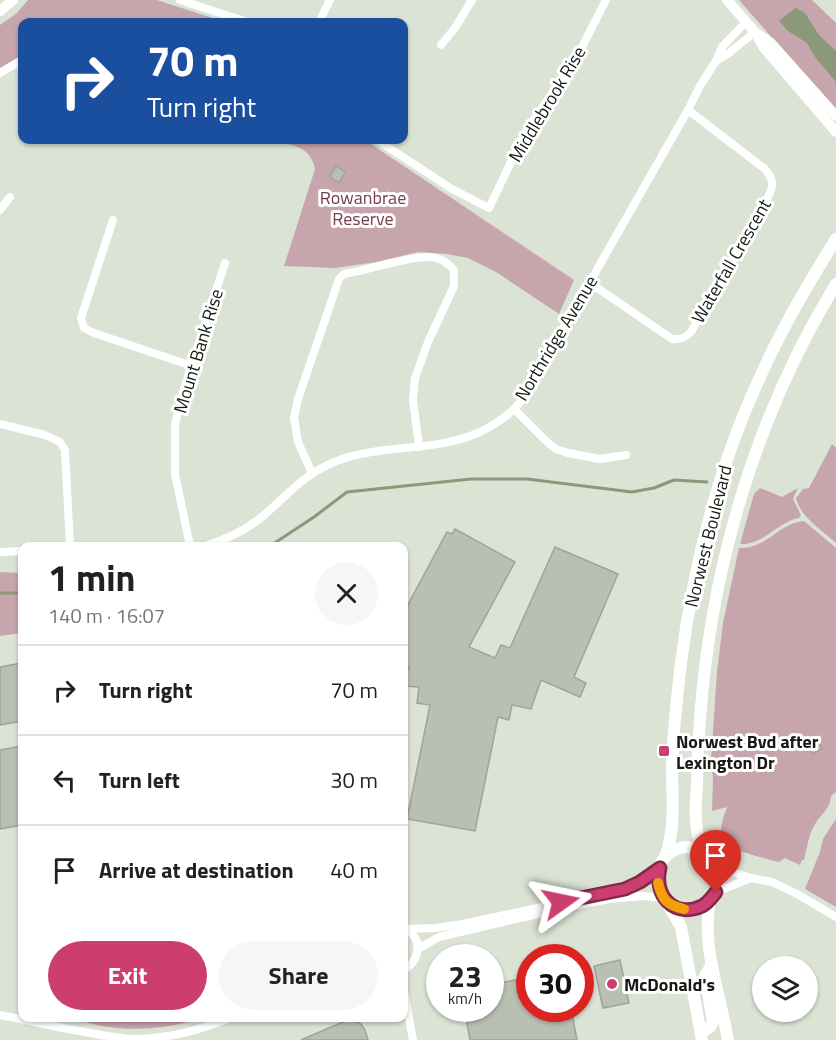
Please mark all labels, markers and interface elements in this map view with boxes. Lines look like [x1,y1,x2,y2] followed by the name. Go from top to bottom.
[147,28,239,92] text: 70 m
[502,41,592,167] street label: Middlebrook Rise
[48,42,126,120] icon: right
[147,86,256,127] text: Turn right
[320,184,406,232] park label: Rowanbrae Reserve
[684,193,778,328] street label: Waterfall Crescent
[508,270,604,406] street label: Northridge Avenue
[166,285,230,417] street label: Mount Bank Rise
[677,462,739,610] street label: Norwest Boulevard
[48,550,135,605] text: 1 min
[315,562,378,625] button: close
[48,600,165,631] text: 140 m · 16:07
[99,673,193,707] text: Turn right
[330,673,378,707] text: 70 m
[48,674,81,707] icon: right
[676,728,819,776] place label: Norwest Bvd after Lexington Dr
[657,744,671,758] marker: Norwest Bvd after Lexington Dr
[99,763,180,797] text: Turn left
[330,763,378,797] text: 30 m
[48,764,81,797] icon: left
[690,830,741,892] pin
[699,839,732,872] icon: arrive
[99,853,294,887] text: Arrive at destination
[330,853,378,887] text: 40 m
[48,854,81,887] icon: arrive
[529,870,593,934] position arrow
[48,941,207,1010] button: Exit
[219,941,378,1010] button: Share
[516,944,594,1022] speed limit sign: 30
[448,953,482,999] text: 23
[752,956,818,1022] map controls
[752,956,818,1022] button: layers
[624,971,715,998] place label: McDonald's
[605,977,619,991] marker: McDonald's
[448,987,482,1010] text: km/h

